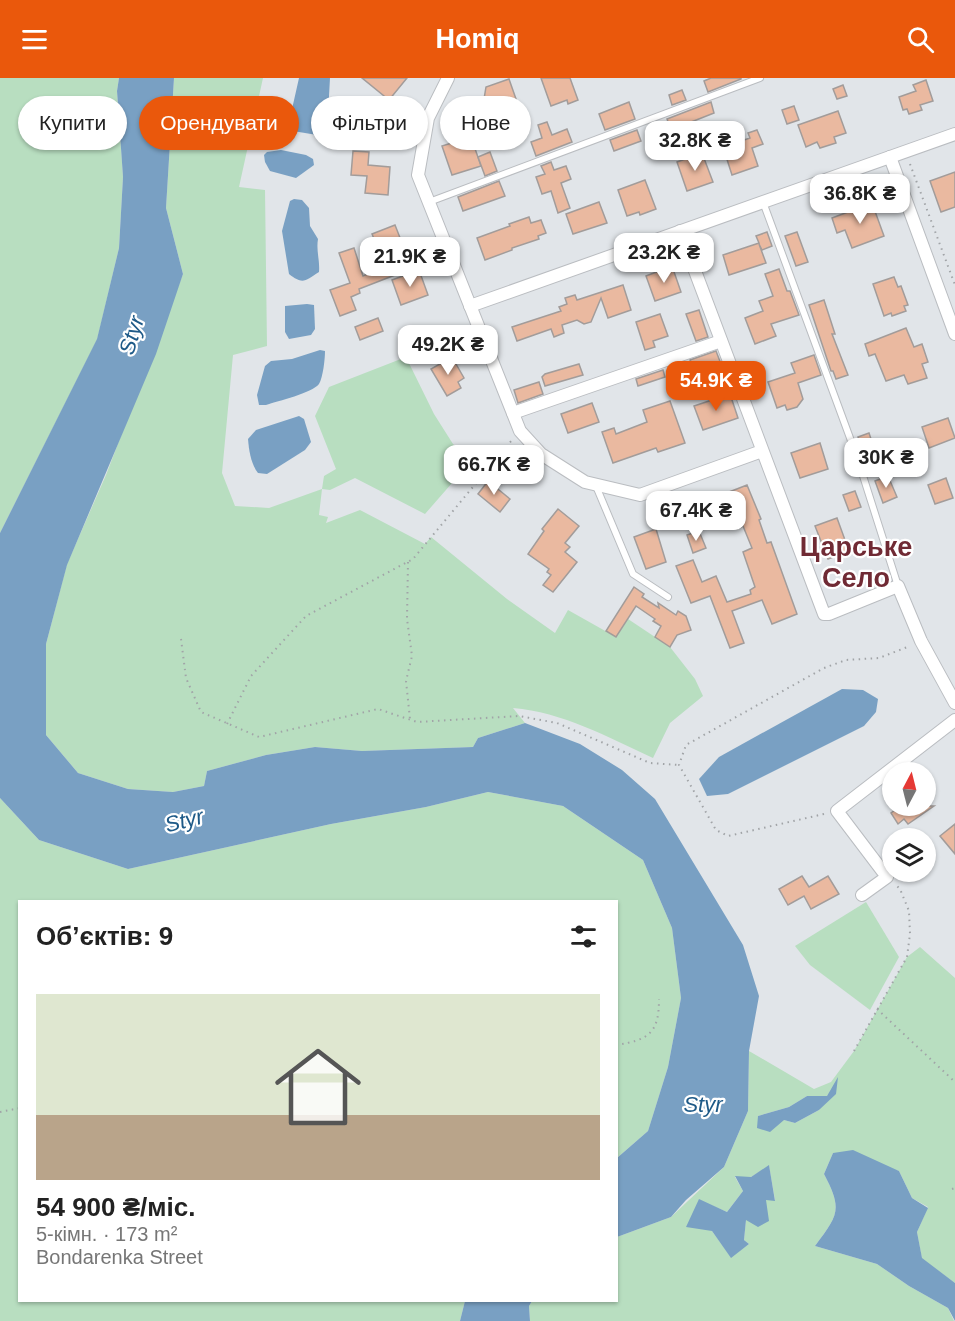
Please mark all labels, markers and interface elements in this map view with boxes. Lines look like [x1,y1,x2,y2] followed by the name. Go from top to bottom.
[18,23,51,56] icon: menu
[904,23,937,56] icon: search
[436,24,520,54] text: Homiq
[18,96,127,150] chip: Купити
[139,96,299,150] chip: Орендувати
[311,96,428,150] chip: Фільтри
[440,96,531,150] chip: Нове
[640,121,750,172] pin: 32.8K ₴
[659,129,731,151] text: 32.8K ₴
[805,174,915,225] pin: 36.8K ₴
[824,182,896,204] text: 36.8K ₴
[609,233,719,284] pin: 23.2K ₴
[355,237,465,288] pin: 21.9K ₴
[628,241,700,263] text: 23.2K ₴
[374,245,446,267] text: 21.9K ₴
[114,311,150,358] water label: Styr
[393,325,503,376] pin: 49.2K ₴
[412,333,484,355] text: 49.2K ₴
[661,361,771,412] pin: 54.9K ₴
[680,369,752,391] text: 54.9K ₴
[844,438,928,489] pin: 30K ₴
[439,445,549,496] pin: 66.7K ₴
[858,446,914,468] text: 30K ₴
[458,453,530,475] text: 66.7K ₴
[641,491,751,542] pin: 67.4K ₴
[660,499,732,521] text: 67.4K ₴
[800,532,912,593] district label: Царське Село
[882,762,936,816] north arrow
[882,762,936,882] map controls
[162,803,208,837] water label: Styr
[882,828,936,882] button: layers
[567,920,600,953] icon: filters
[36,921,173,951] text: Об’єктів: 9
[264,1033,372,1141] icon: home
[683,1092,724,1117] water label: Styr
[36,1192,195,1222] text: 54 900 ₴/міс.
[36,1223,177,1245] text: 5-кімн. · 173 m²
[36,1246,203,1268] text: Bondarenka Street

